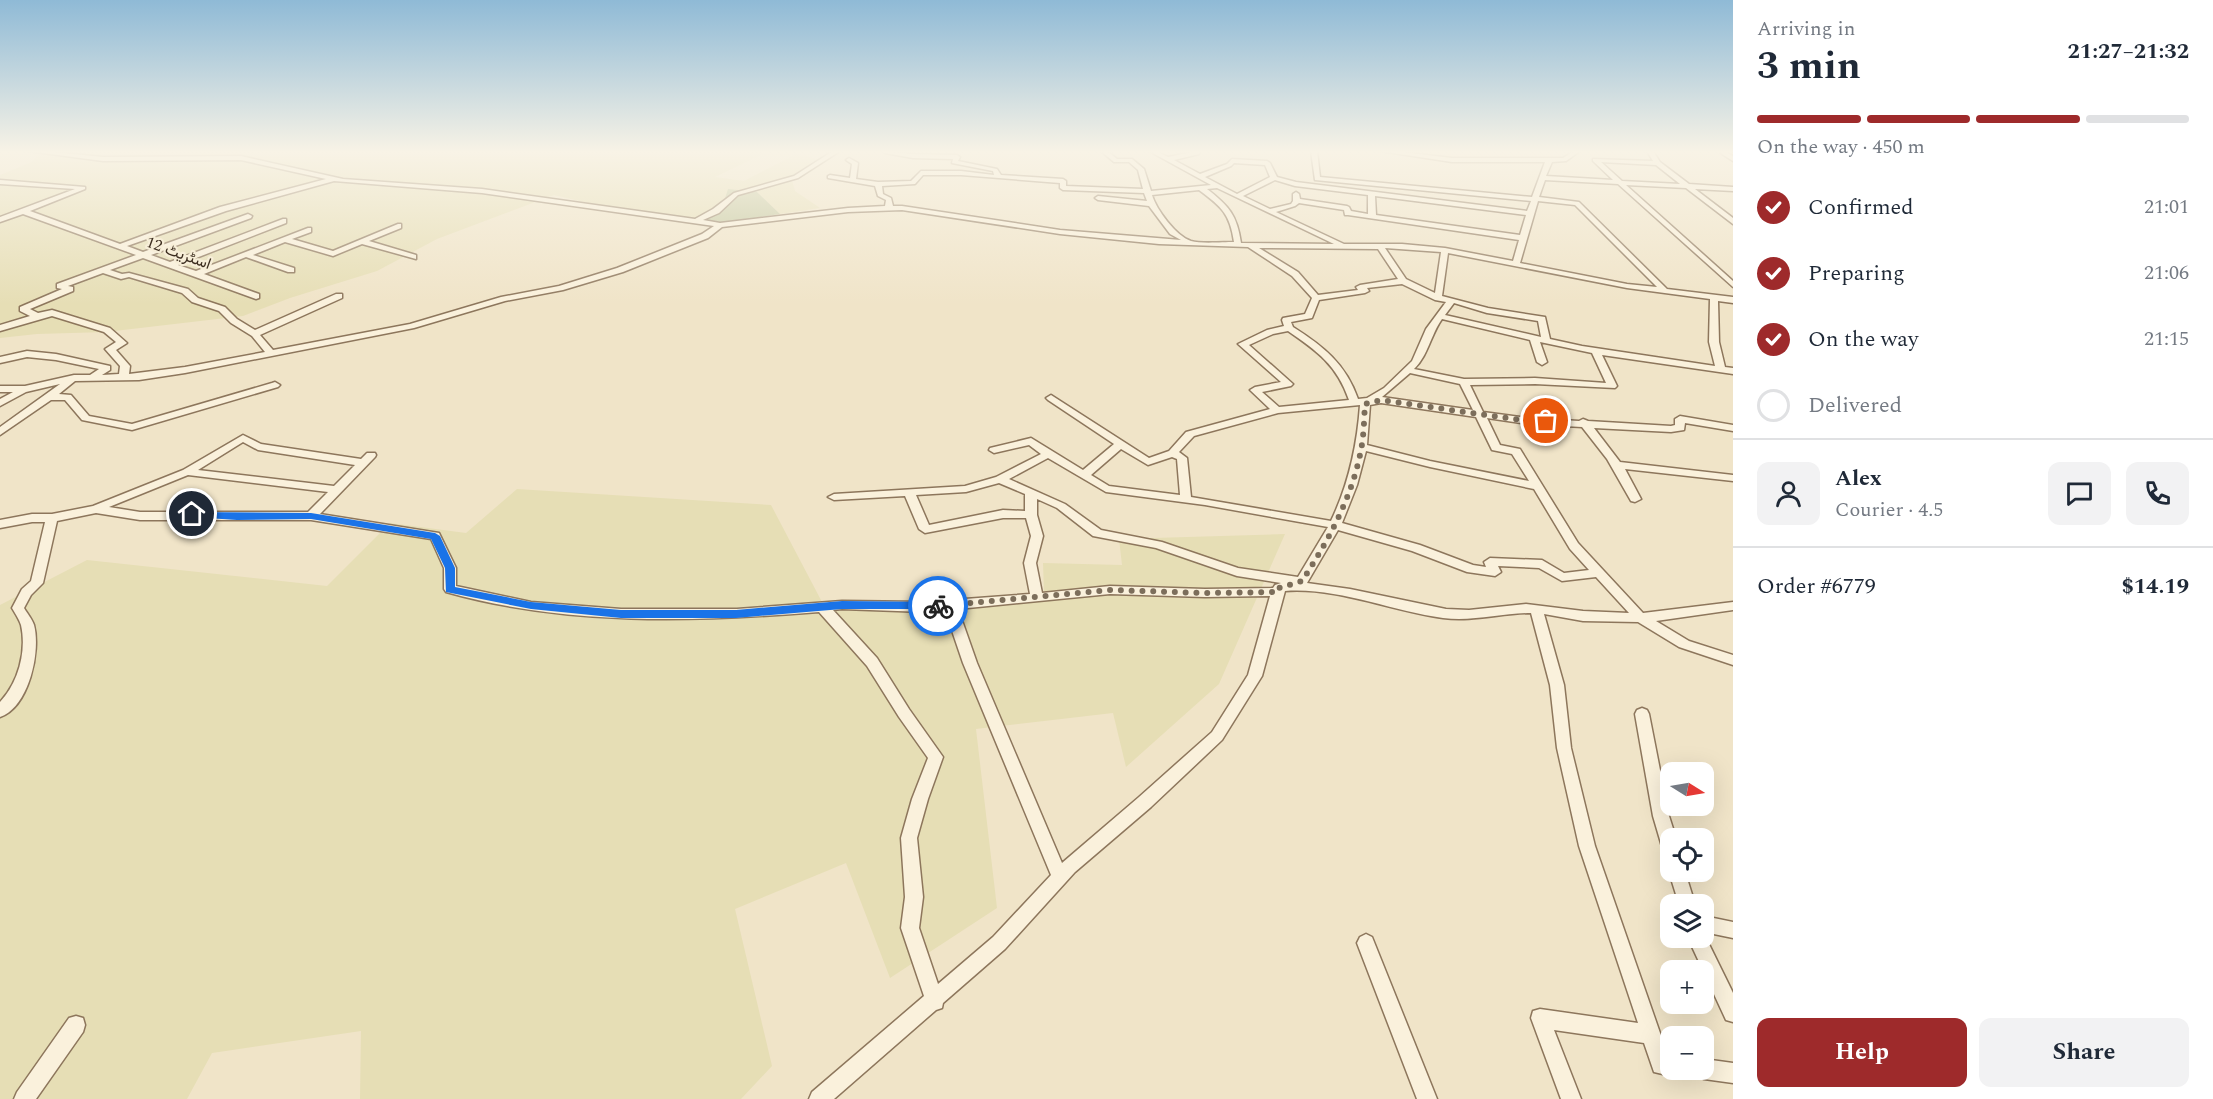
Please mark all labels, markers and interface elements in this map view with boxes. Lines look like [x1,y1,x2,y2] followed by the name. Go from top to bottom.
[1757,14,1855,44] text: Arriving in
[2067,35,2189,68] text: 21:27–21:32
[1757,37,1861,96] text: 3 min
[1757,132,1925,162] text: On the way · 450 m
[1757,191,1790,224] icon: check
[1808,191,1914,224] text: Confirmed
[2144,192,2189,222] text: 21:01
[143,230,215,276] street label: اسٹریٹ 12
[1757,257,1790,290] icon: check
[1808,257,1905,290] text: Preparing
[2144,258,2189,288] text: 21:06
[1757,323,1790,356] icon: check
[1808,323,1919,356] text: On the way
[2144,324,2189,354] text: 21:15
[1808,389,1902,422] text: Delivered
[1520,395,1571,446] pin
[1529,404,1562,437] icon: bag
[1757,462,1820,525] button: person
[1835,462,1882,495] text: Alex
[2048,462,2111,525] button: chat
[2126,462,2189,525] button: phone
[166,488,217,539] pin
[1835,495,1943,525] text: Courier · 4.5
[175,497,208,530] icon: home
[1757,570,1876,603] text: Order #6779
[2121,570,2189,603] text: $14.19
[908,576,968,636] courier
[922,590,955,623] icon: bike
[1660,762,1714,816] north arrow
[1660,762,1714,1080] map controls
[1660,828,1714,882] button: locate
[1660,894,1714,948] button: layers
[1660,960,1714,1014] button: +
[1757,1018,1967,1087] button: Help
[1979,1018,2189,1087] button: Share
[1660,1026,1714,1080] button: −

